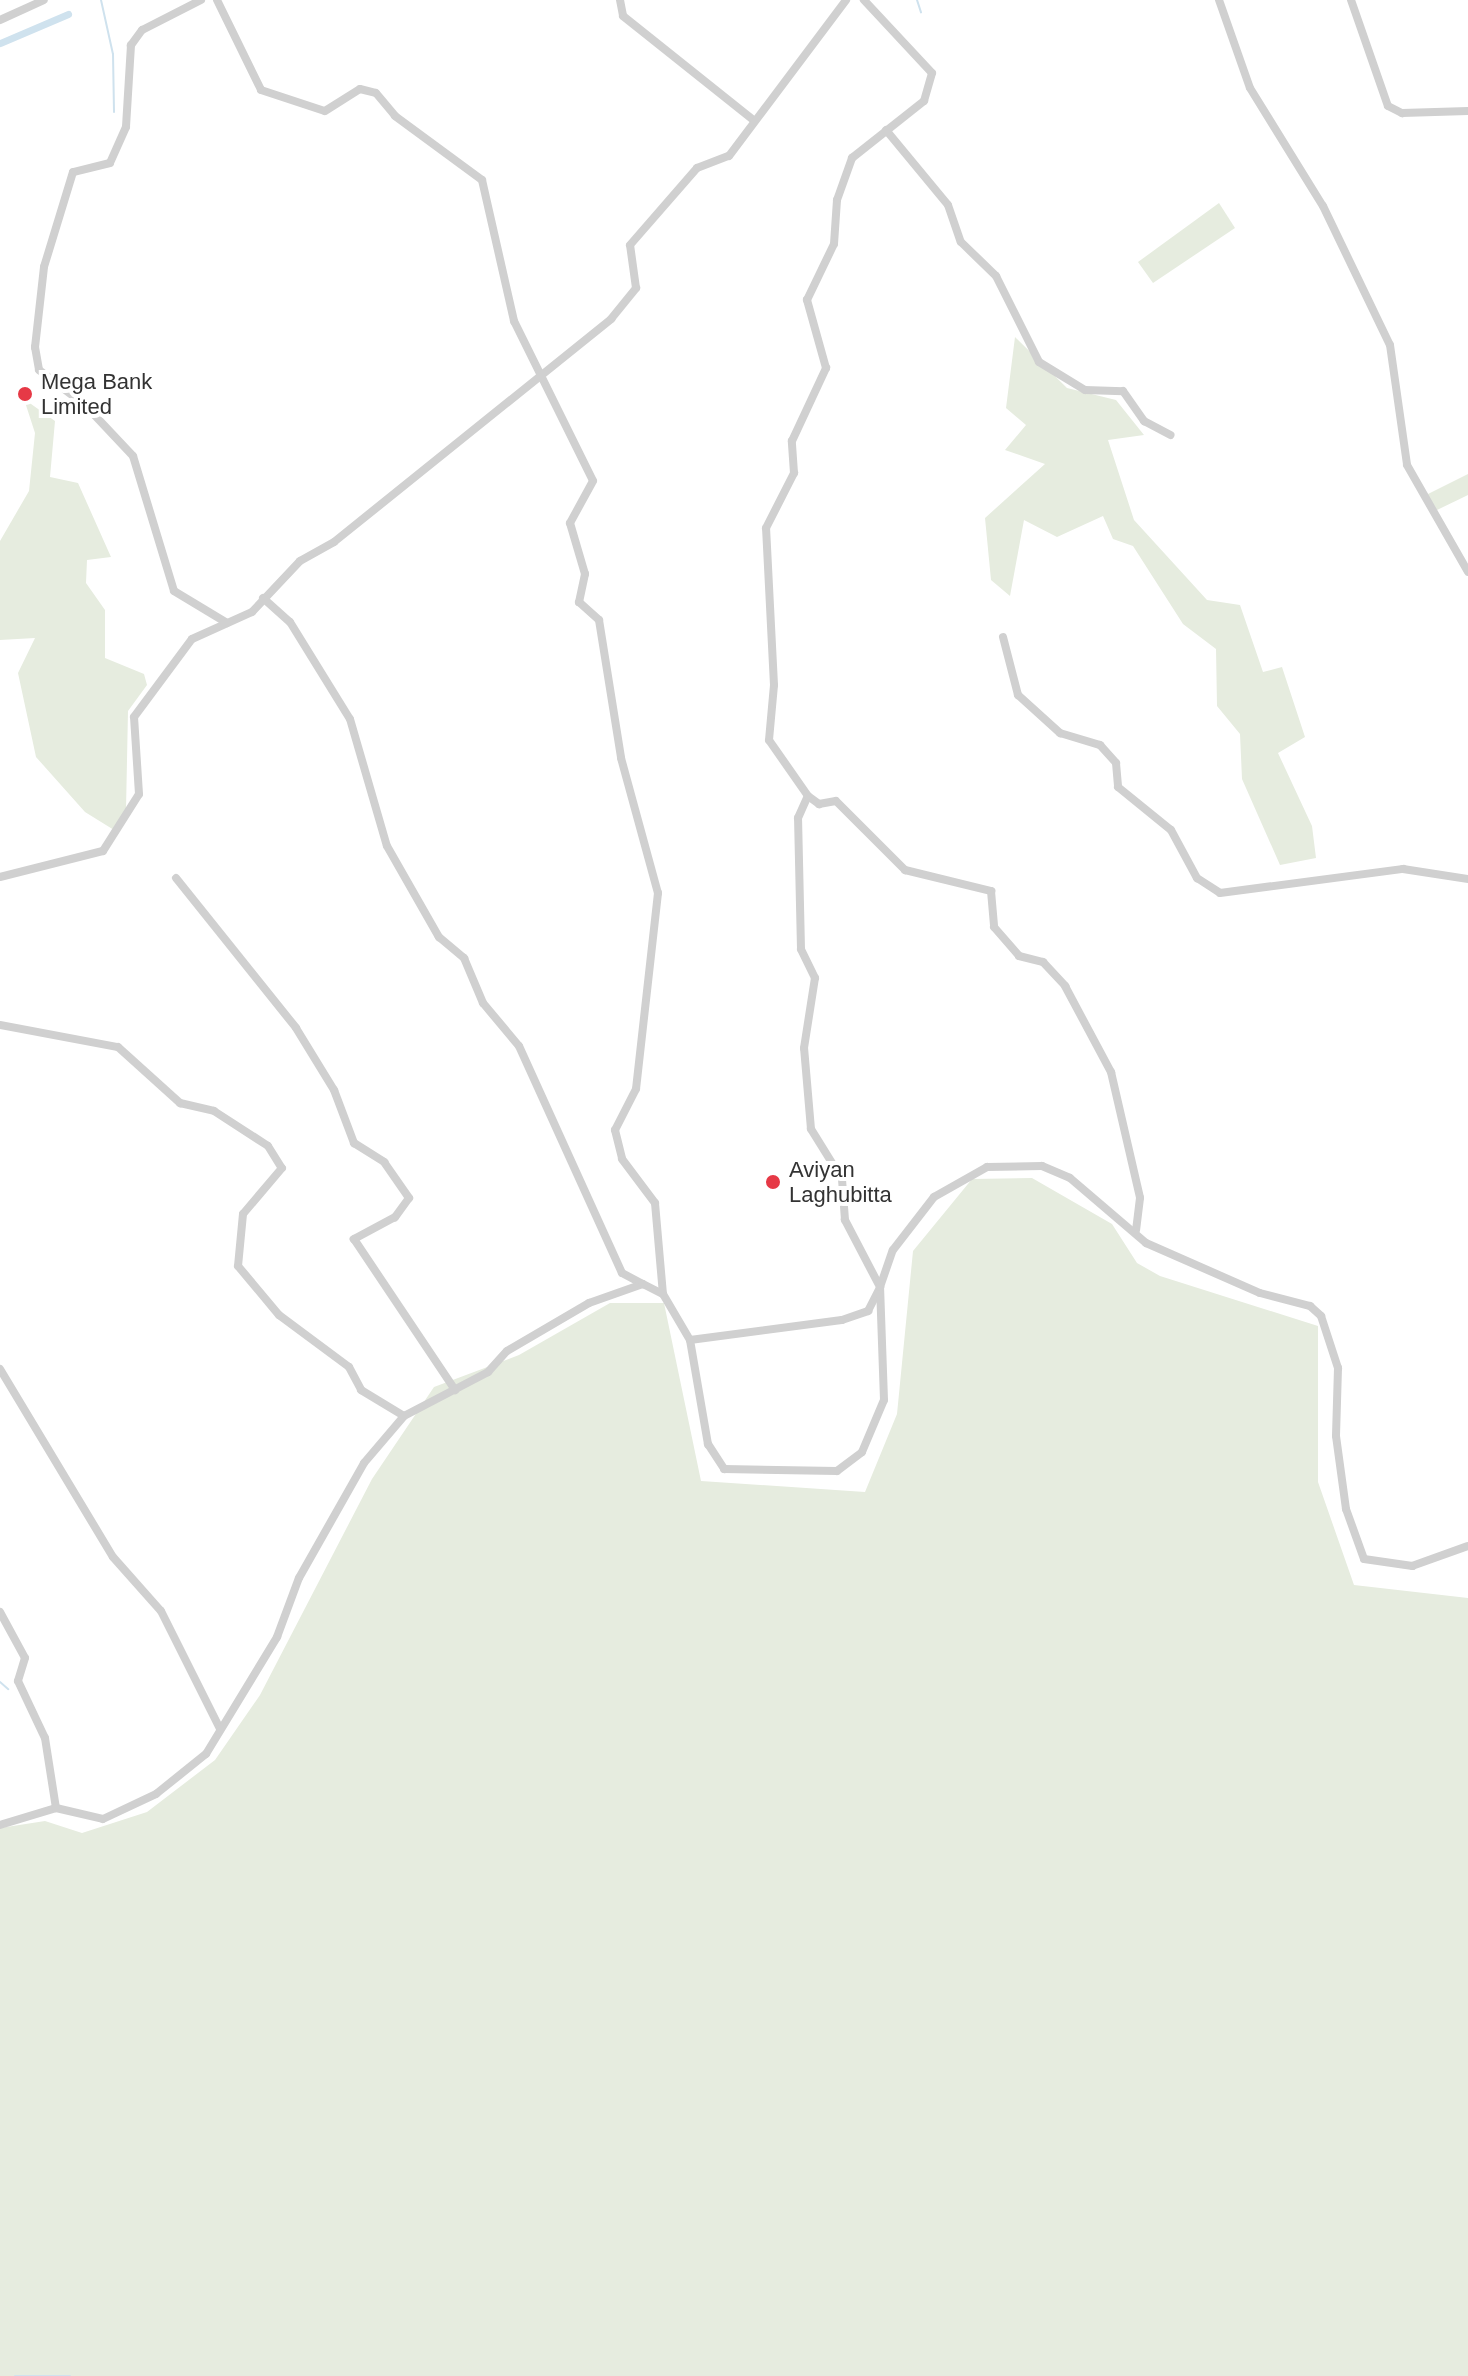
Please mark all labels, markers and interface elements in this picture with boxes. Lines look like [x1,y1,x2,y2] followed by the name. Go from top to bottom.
[41,368,152,420] place label: Mega Bank Limited
[16,385,34,403] marker: Mega Bank Limited
[789,1156,892,1208] place label: Aviyan Laghubitta
[764,1173,782,1191] marker: Aviyan Laghubitta

